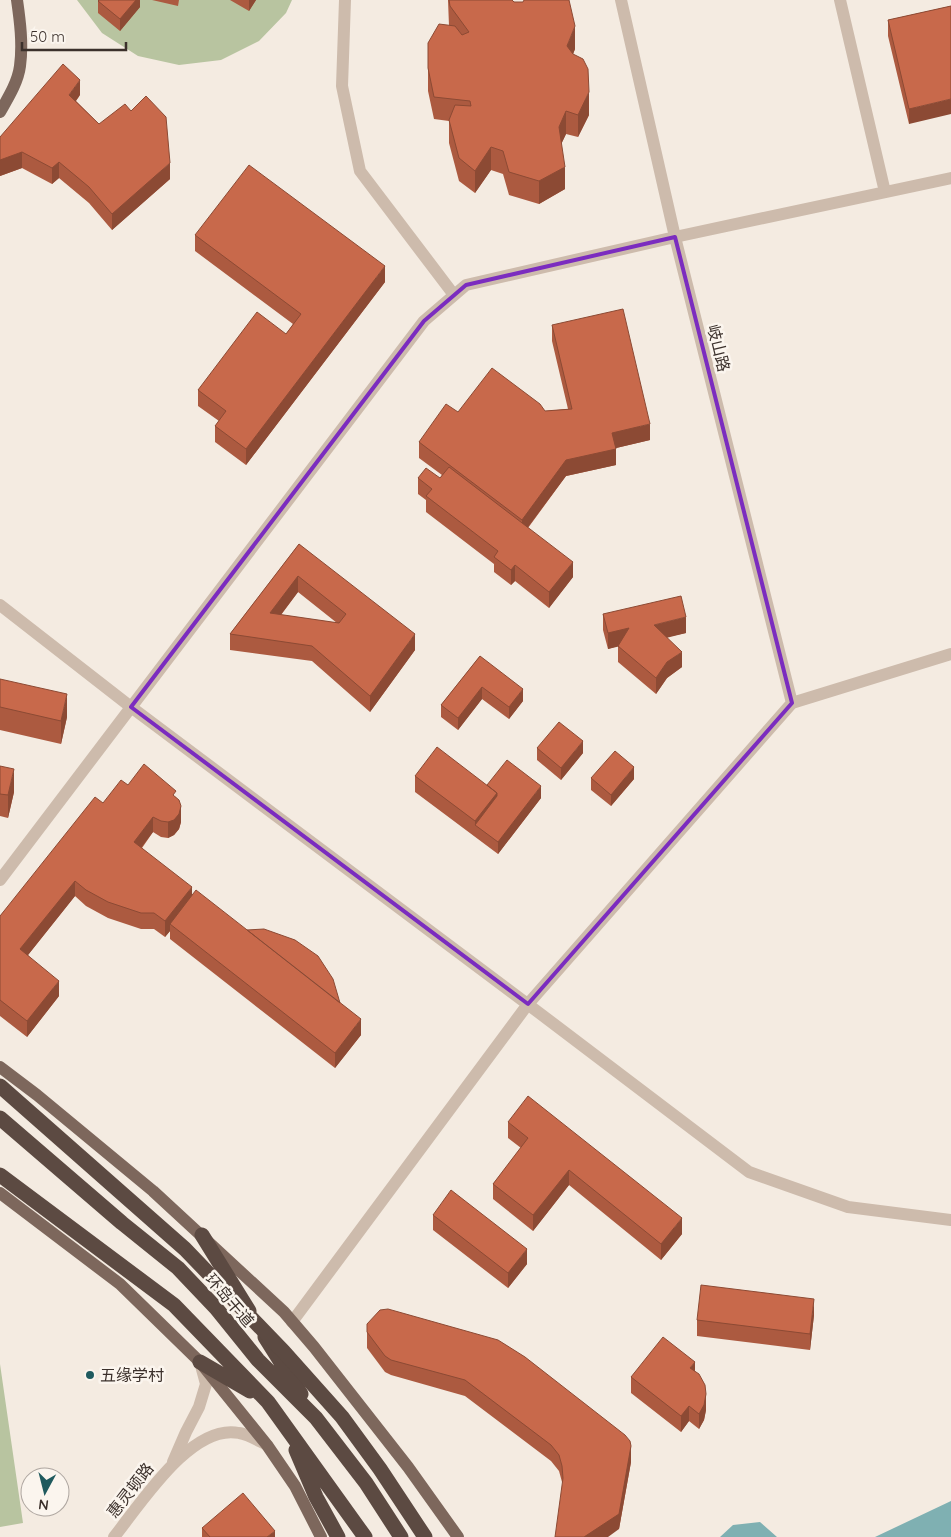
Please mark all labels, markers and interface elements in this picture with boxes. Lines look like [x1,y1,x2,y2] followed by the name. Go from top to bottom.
[22,20,126,52] scale bar
[30,27,65,46] text: 50 m
[703,322,735,374] street label: 岐山路
[201,1269,259,1331] street label: 环岛干道
[100,1365,164,1385] place label: 五缘学村
[84,1369,96,1381] marker: 五缘学村
[102,1459,158,1521] street label: 惠灵顿路
[20,1467,70,1517] north arrow
[37,1495,50,1514] text: N

